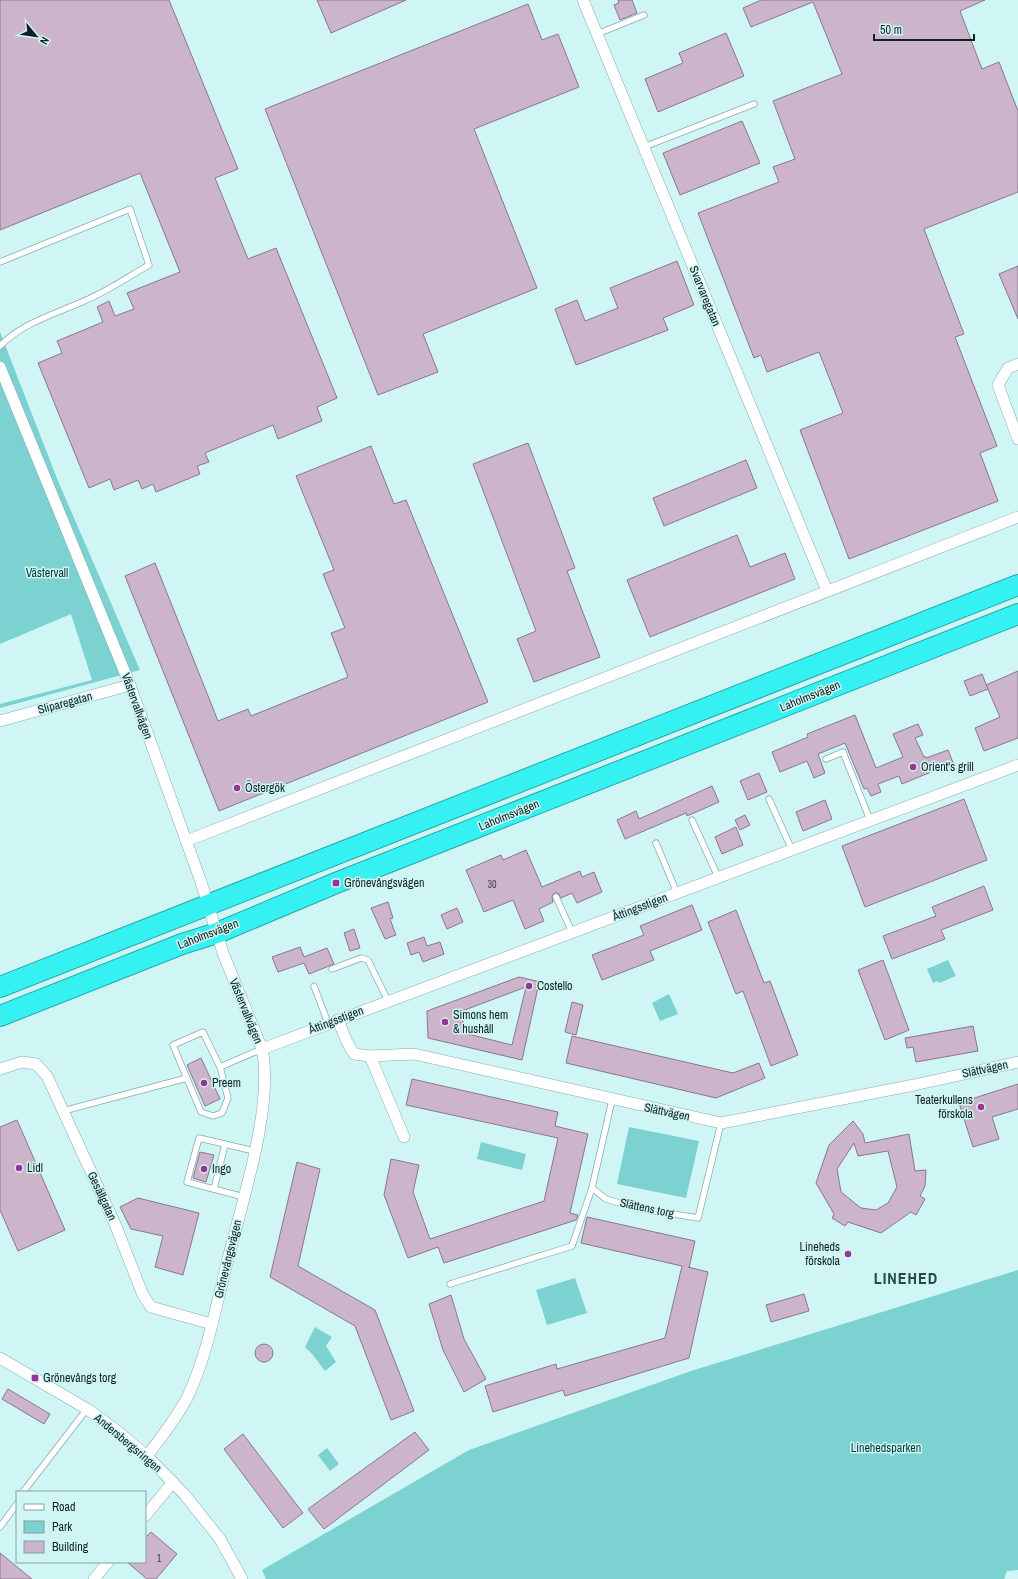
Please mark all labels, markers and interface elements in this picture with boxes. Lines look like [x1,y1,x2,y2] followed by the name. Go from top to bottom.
[16,16,56,56] north arrow
[874,16,974,42] scale bar
[880,22,902,38] text: 50 m
[37,35,52,47] text: N
[686,263,724,329] street label: Svarvaregatan
[26,565,68,581] park label: Västervall
[118,671,156,741] street label: Västervallvägen
[777,677,843,715] street label: Laholmsvägen
[36,688,94,718] street label: Sliparegatan
[921,759,974,775] place label: Orient's grill
[908,762,918,772] marker: Orient's grill
[245,779,285,796] place label: Östergök
[232,783,242,793] marker: Östergök
[476,796,542,834] street label: Laholmsvägen
[344,875,424,891] place label: Grönevångsvägen
[331,878,341,888] marker: Grönevångsvägen
[487,878,497,891] house number: 30
[609,889,670,925] street label: Åttingsstigen
[175,915,241,953] street label: Laholmsvägen
[226,976,266,1046] street label: Västervallvägen
[537,978,573,994] place label: Costello
[524,981,534,991] marker: Costello
[305,1002,366,1038] street label: Åttingsstigen
[453,1007,508,1037] place label: Simons hem & hushåll
[440,1017,450,1027] marker: Simons hem & hushåll
[961,1056,1009,1082] street label: Slättvägen
[212,1075,241,1091] place label: Preem
[199,1078,209,1088] marker: Preem
[915,1092,974,1122] place label: Teaterkullens förskola
[643,1099,691,1125] street label: Slättvägen
[976,1102,986,1112] marker: Teaterkullens förskola
[27,1160,43,1176] place label: Lidl
[212,1161,231,1177] place label: Ingo
[14,1163,24,1173] marker: Lidl
[199,1164,209,1174] marker: Ingo
[84,1169,120,1223] street label: Gesällgatan
[618,1194,676,1222] street label: Slättens torg
[211,1218,245,1300] street label: Grönevångsvägen
[800,1239,841,1269] place label: Lineheds förskola
[843,1249,853,1259] marker: Lineheds förskola
[874,1267,938,1289] district label: LINEHED
[43,1370,117,1386] place label: Grönevångs torg
[30,1373,40,1383] marker: Grönevångs torg
[90,1409,165,1476] street label: Andersbergsringen
[851,1440,921,1456] park label: Linehedsparken
[16,1491,146,1563] legend
[52,1499,76,1515] text: Road
[52,1519,72,1535] text: Park
[52,1539,89,1555] text: Building
[157,1552,162,1565] house number: 1

